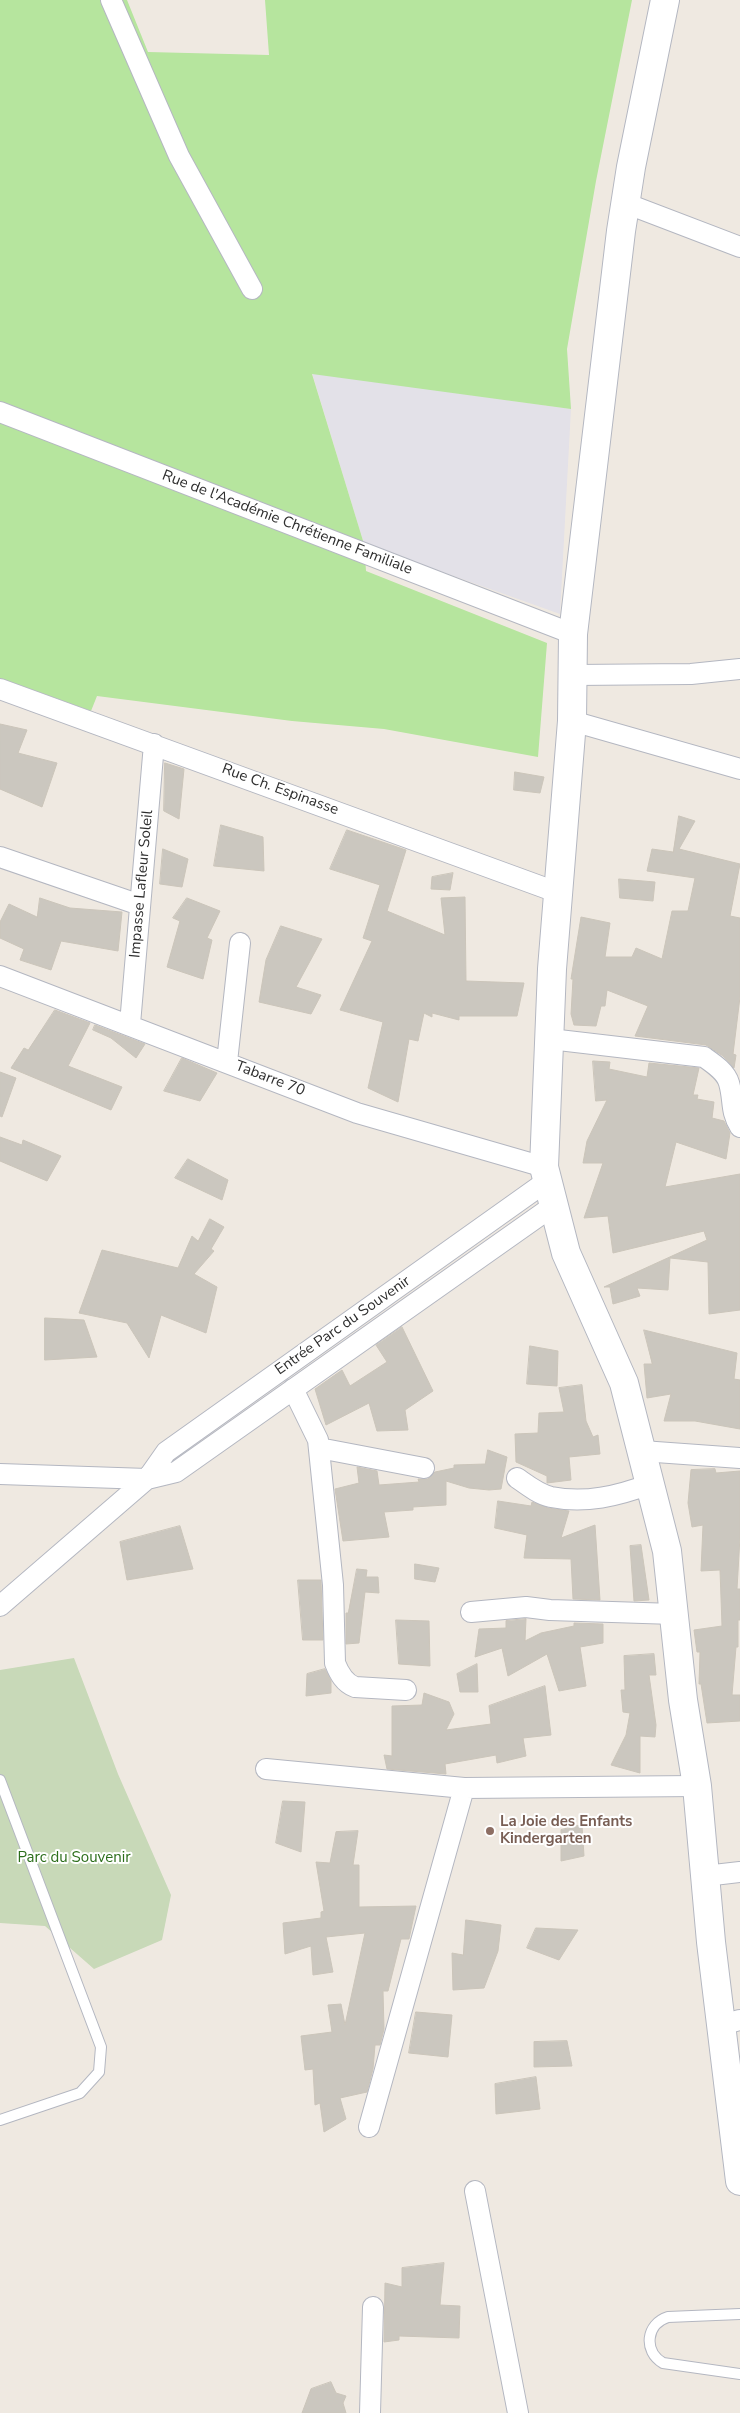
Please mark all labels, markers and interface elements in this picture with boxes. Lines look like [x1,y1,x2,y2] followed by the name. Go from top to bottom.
[159,467,415,579] street label: Rue de l'Académie Chrétienne Familiale
[219,760,341,820] street label: Rue Ch. Espinasse
[127,809,157,959] street label: Impasse Lafleur Soleil
[233,1058,307,1100] street label: Tabarre 70
[272,1273,414,1379] street label: Entrée Parc du Souvenir
[500,1813,632,1848] place label: La Joie des Enfants Kindergarten
[484,1825,496,1837] marker: La Joie des Enfants Kindergarten
[17,1849,131,1867] park label: Parc du Souvenir

